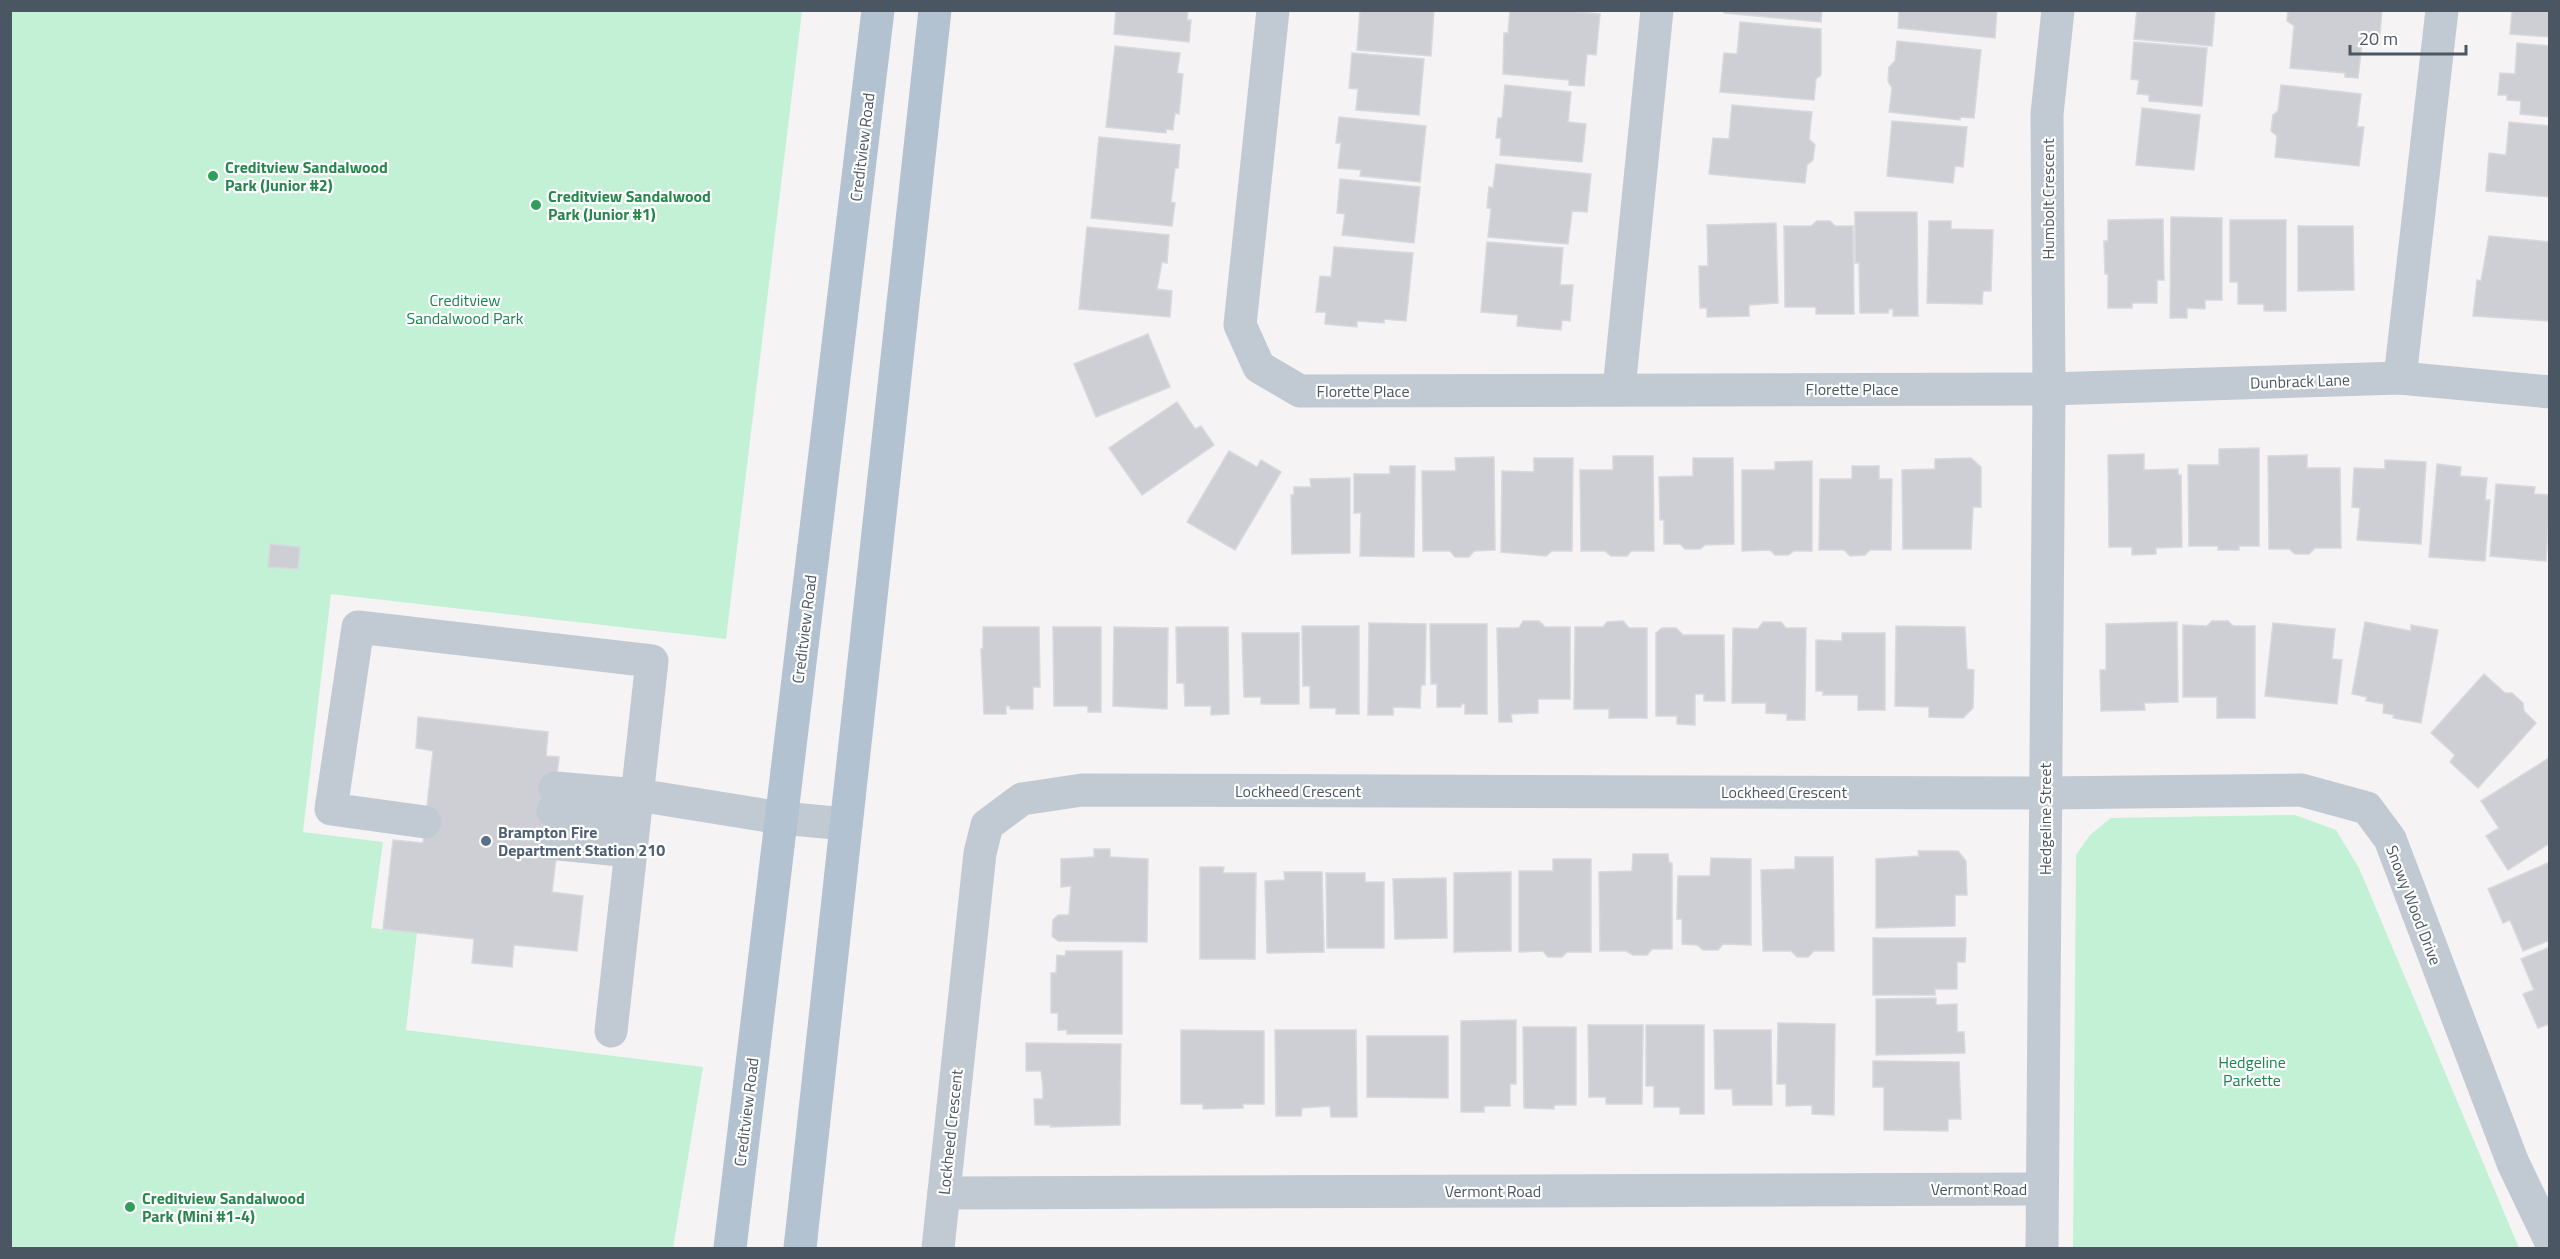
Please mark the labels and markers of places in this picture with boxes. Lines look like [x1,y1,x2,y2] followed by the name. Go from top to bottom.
[225,155,388,197] place label: Creditview Sandalwood Park (Junior #2)
[206,169,220,183] marker: Creditview Sandalwood Park (Junior #2)
[548,184,711,226] place label: Creditview Sandalwood Park (Junior #1)
[529,198,543,212] marker: Creditview Sandalwood Park (Junior #1)
[498,820,665,862] place label: Brampton Fire Department Station 210
[479,834,493,848] marker: Brampton Fire Department Station 210
[142,1186,305,1228] place label: Creditview Sandalwood Park (Mini #1-4)
[123,1200,137,1214] marker: Creditview Sandalwood Park (Mini #1-4)

